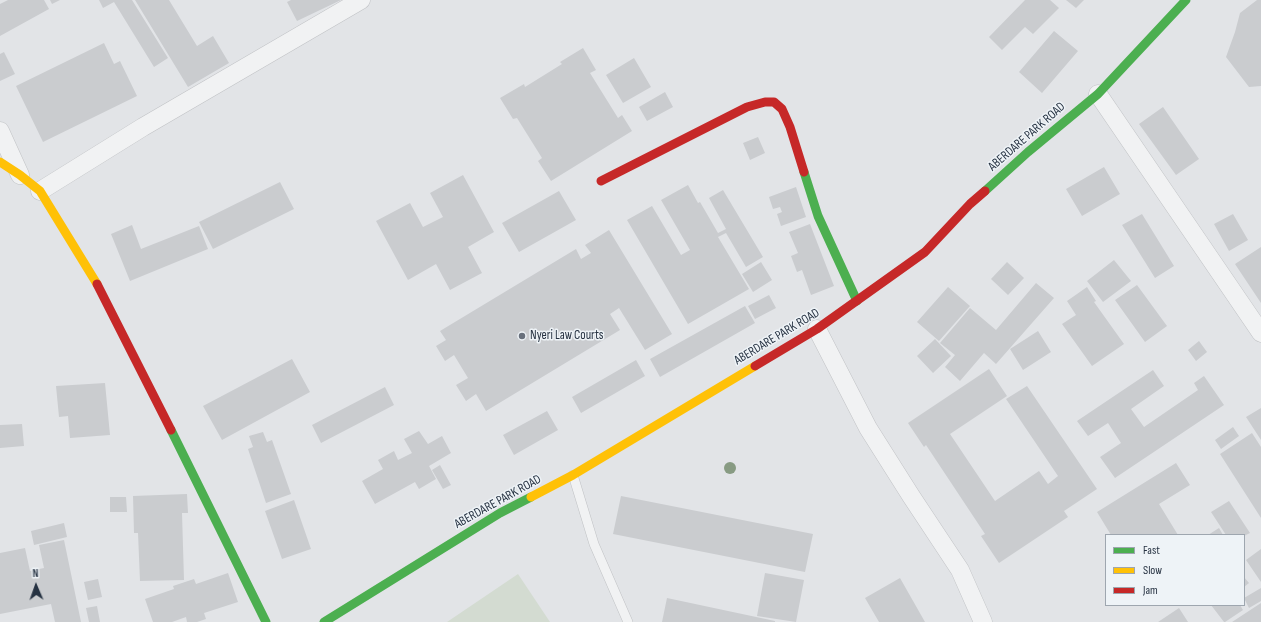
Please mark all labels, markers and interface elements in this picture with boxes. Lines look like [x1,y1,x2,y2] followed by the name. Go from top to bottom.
[985,99,1069,175] street label: ABERDARE PARK ROAD
[731,305,823,369] street label: ABERDARE PARK ROAD
[530,328,604,344] place label: Nyeri Law Courts
[517,331,527,341] marker: Nyeri Law Courts
[452,472,544,532] street label: ABERDARE PARK ROAD
[1105,534,1245,606] legend
[1143,543,1160,558] text: Fast
[1143,563,1162,578] text: Slow
[16,566,56,606] north arrow
[32,567,39,580] text: N
[1143,583,1158,598] text: Jam

